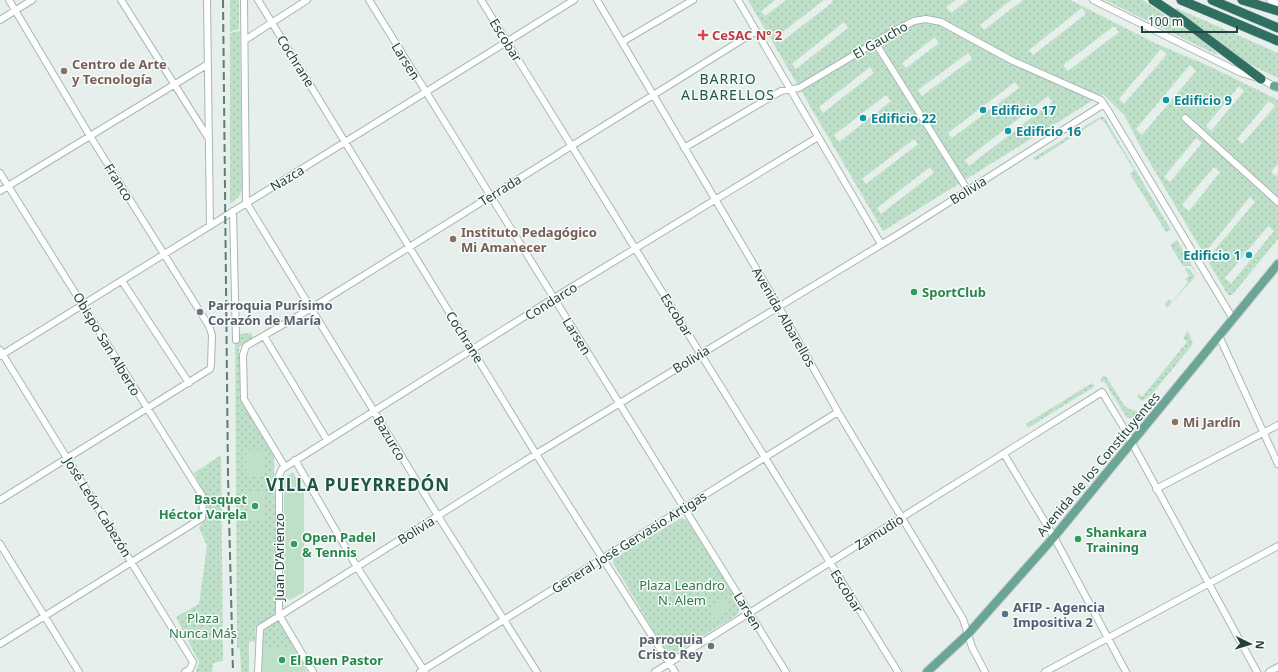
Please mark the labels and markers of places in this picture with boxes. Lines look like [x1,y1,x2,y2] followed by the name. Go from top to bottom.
[712,26,782,44] place label: CeSAC Nº 2
[697,29,709,41] marker: CeSAC Nº 2
[72,55,167,88] place label: Centro de Arte y Tecnología
[59,66,69,76] marker: Centro de Arte y Tecnología
[1174,91,1232,109] place label: Edificio 9
[1161,95,1171,105] marker: Edificio 9
[991,101,1056,119] place label: Edificio 17
[978,105,988,115] marker: Edificio 17
[871,109,936,127] place label: Edificio 22
[858,113,868,123] marker: Edificio 22
[1016,122,1081,140] place label: Edificio 16
[1003,126,1013,136] marker: Edificio 16
[461,223,597,256] place label: Instituto Pedagógico Mi Amanecer
[448,234,458,244] marker: Instituto Pedagógico Mi Amanecer
[1183,246,1241,264] place label: Edificio 1
[1244,250,1254,260] marker: Edificio 1
[922,283,986,301] place label: SportClub
[909,287,919,297] marker: SportClub
[208,296,333,329] place label: Parroquia Purísimo Corazón de María
[195,307,205,317] marker: Parroquia Purísimo Corazón de María
[1183,413,1241,431] place label: Mi Jardín
[1170,417,1180,427] marker: Mi Jardín
[159,490,247,523] place label: Basquet Héctor Varela
[250,501,260,511] marker: Basquet Héctor Varela
[1086,523,1147,556] place label: Shankara Training
[302,528,376,561] place label: Open Padel & Tennis
[1073,534,1083,544] marker: Shankara Training
[289,539,299,549] marker: Open Padel & Tennis
[1013,598,1105,631] place label: AFIP - Agencia Impositiva 2
[1000,609,1010,619] marker: AFIP - Agencia Impositiva 2
[638,630,704,663] place label: parroquia Cristo Rey
[706,641,716,651] marker: parroquia Cristo Rey
[290,651,383,669] place label: El Buen Pastor
[277,655,287,665] marker: El Buen Pastor

